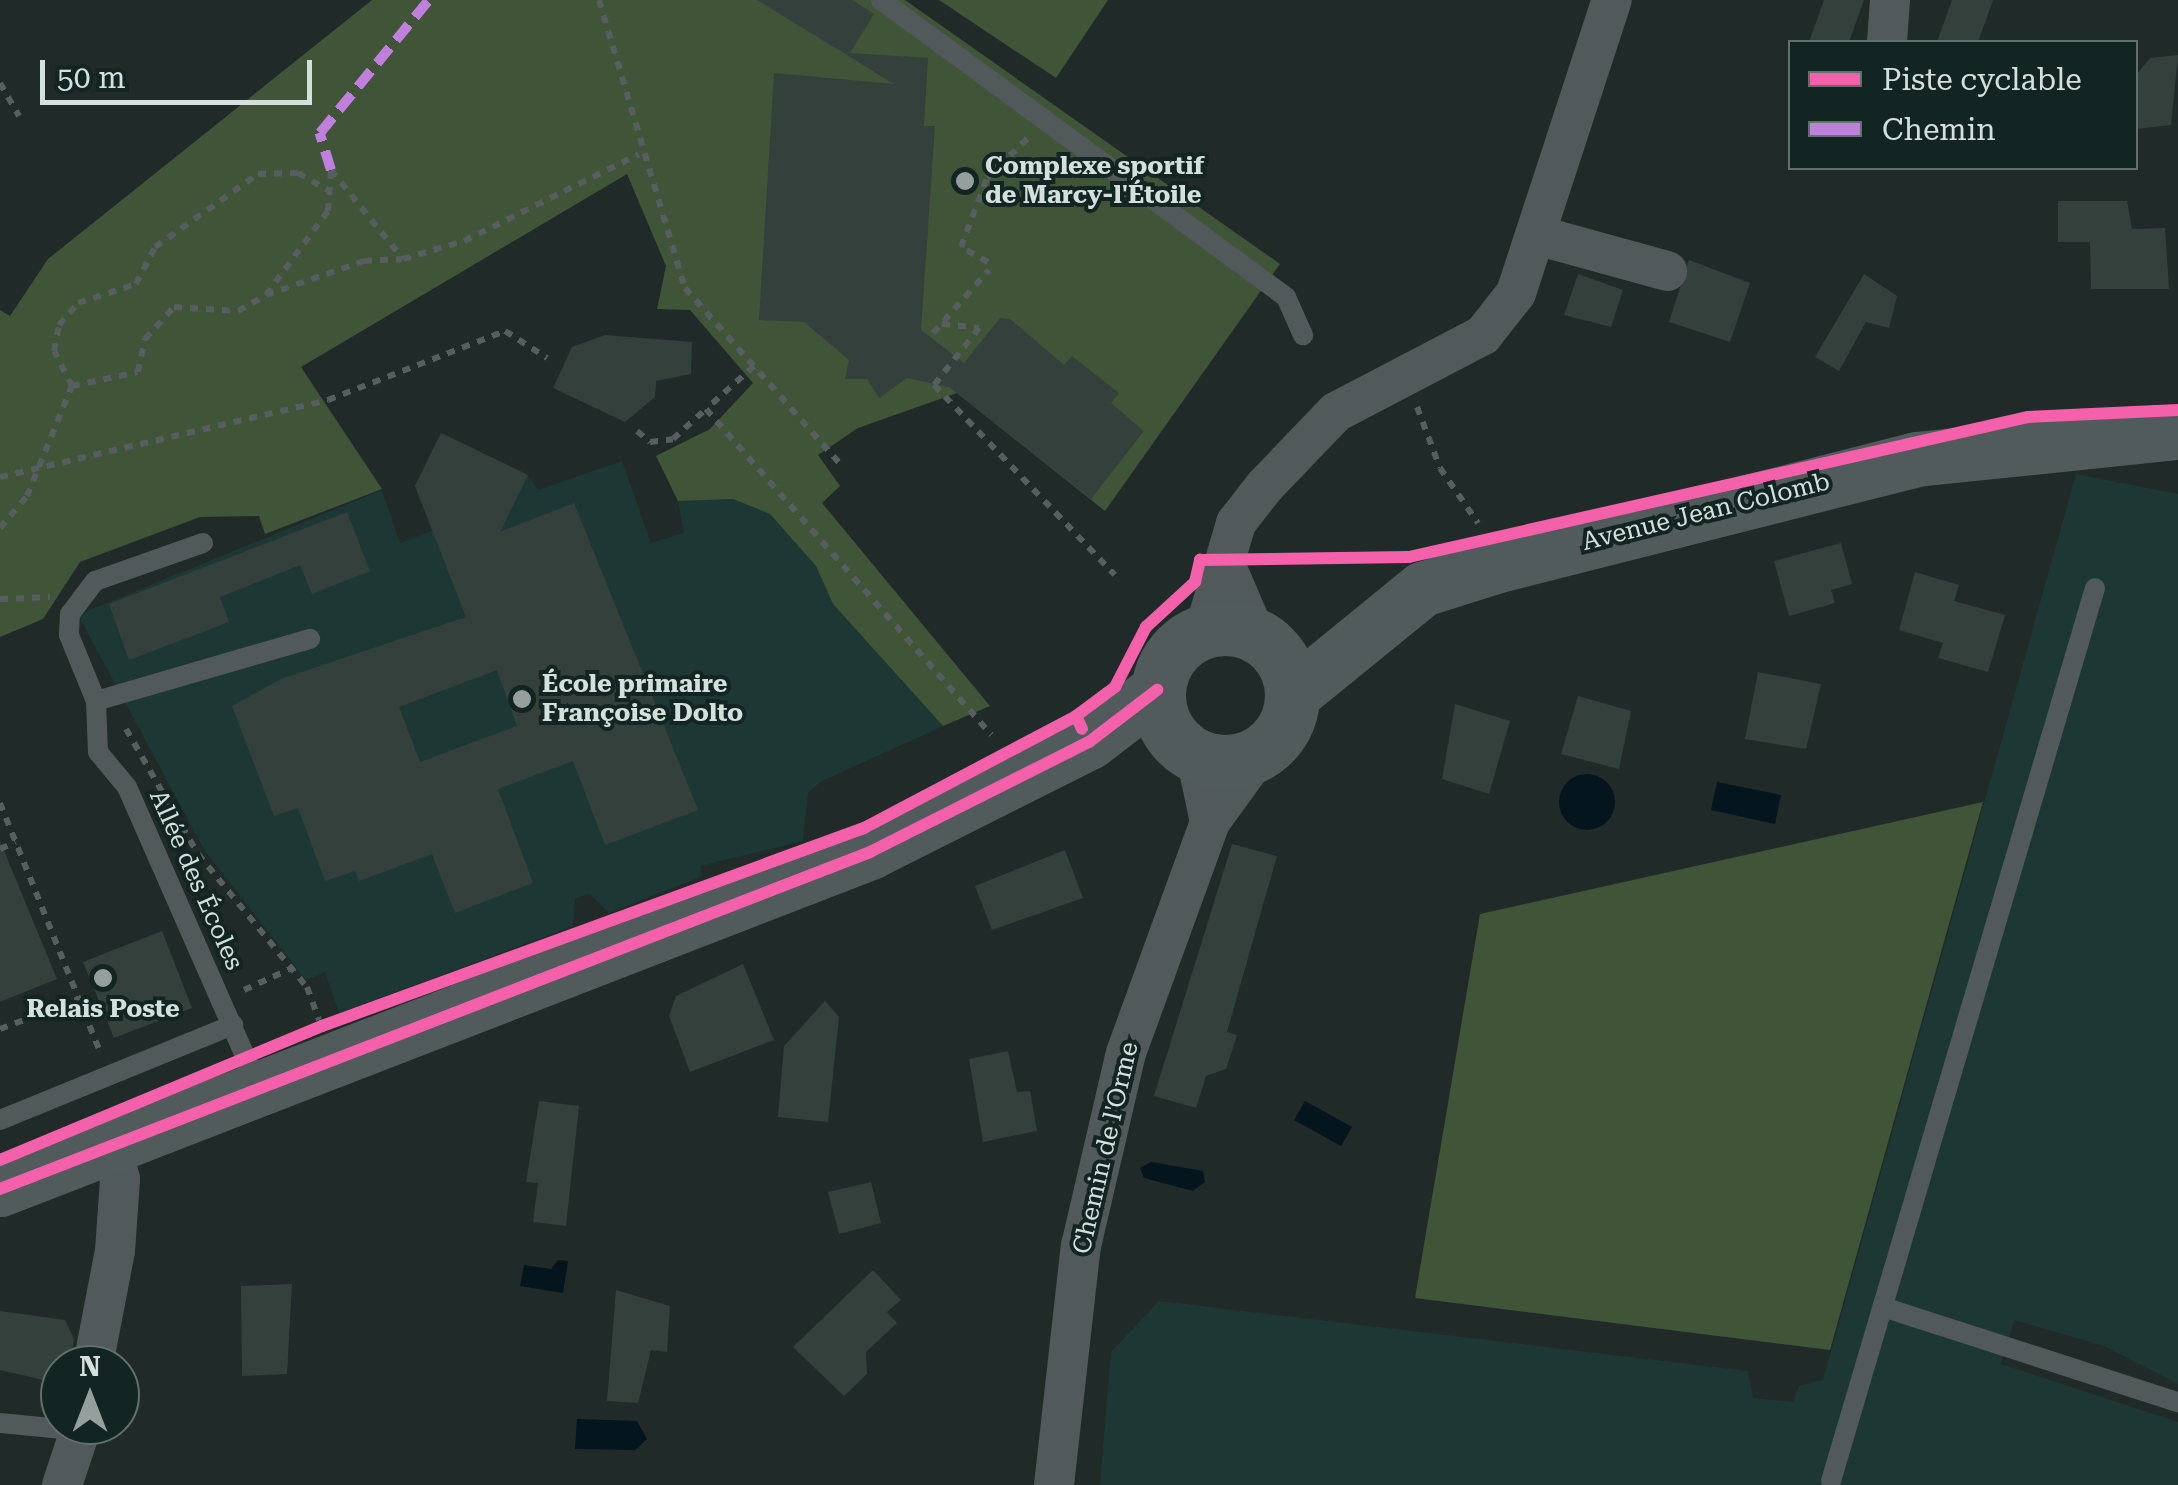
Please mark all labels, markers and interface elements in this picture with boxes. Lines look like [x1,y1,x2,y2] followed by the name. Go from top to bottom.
[45,40,318,102] scale bar
[1788,40,2138,170] legend
[57,60,126,95] text: 50 m
[1882,62,2082,97] text: Piste cyclable
[1882,112,1996,147] text: Chemin
[985,152,1204,211] place label: Complexe sportif de Marcy-l'Étoile
[954,170,976,192] marker: Complexe sportif de Marcy-l'Étoile
[1579,467,1833,557] street label: Avenue Jean Colomb
[542,670,743,729] place label: École primaire Françoise Dolto
[511,688,533,710] marker: École primaire Françoise Dolto
[143,785,249,975] street label: Allée des Écoles
[92,967,114,989] marker: Relais Poste
[26,994,180,1024] place label: Relais Poste
[1067,1039,1145,1257] street label: Chemin de l'Orme
[40,1345,140,1445] north arrow
[79,1350,101,1383] text: N

